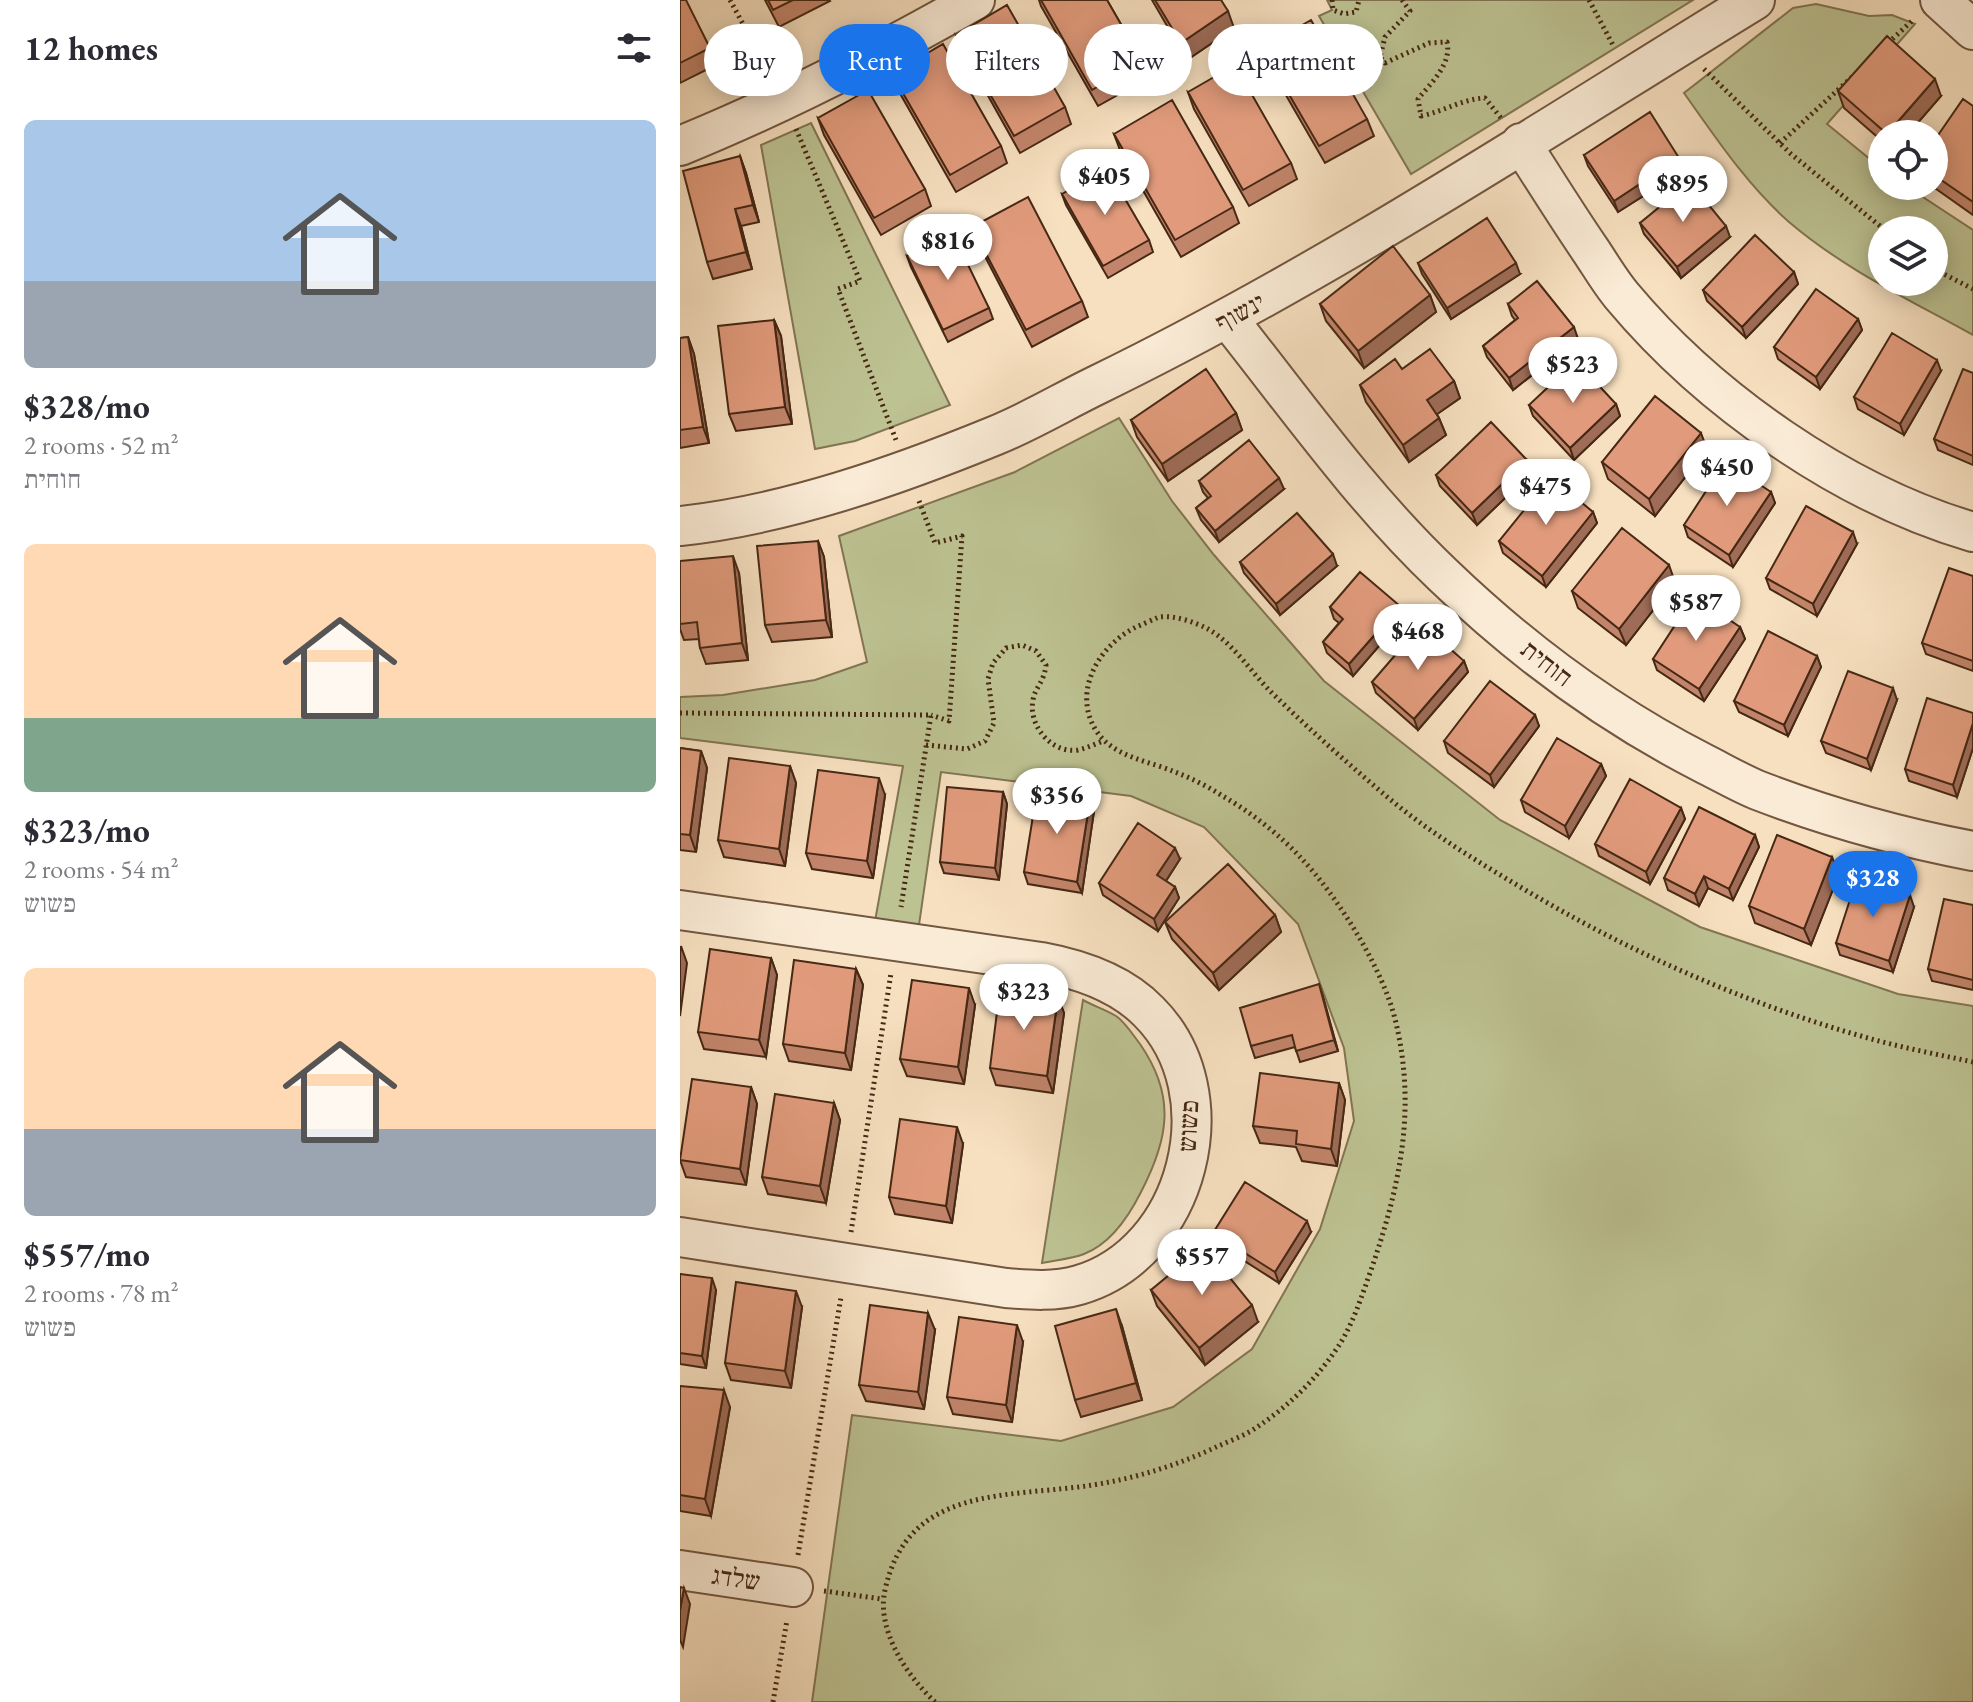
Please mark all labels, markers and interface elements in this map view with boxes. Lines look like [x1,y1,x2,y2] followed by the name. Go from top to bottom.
[704,24,803,96] chip: Buy
[819,24,930,96] chip: Rent
[946,24,1068,96] chip: Filters
[1084,24,1192,96] chip: New
[1208,24,1383,96] chip: Apartment
[24,26,158,70] text: 12 homes
[612,26,656,70] icon: filters
[1868,120,1948,296] map controls
[1868,120,1948,200] button: locate
[1058,149,1152,217] pin: $405
[1636,156,1730,224] pin: $895
[1078,158,1132,192] text: $405
[1656,165,1710,199] text: $895
[268,172,412,316] icon: home
[901,214,995,282] pin: $816
[1868,216,1948,296] button: layers
[921,223,975,257] text: $816
[1209,285,1271,339] street label: ינשוף
[1526,337,1620,405] pin: $523
[1546,346,1600,380] text: $523
[24,384,150,428] text: $328/mo
[24,428,179,462] text: 2 rooms · 52 m²
[1680,440,1774,508] pin: $450
[1700,449,1754,483] text: $450
[1499,459,1593,527] pin: $475
[24,462,81,496] text: חוחית
[1519,468,1573,502] text: $475
[1649,575,1743,643] pin: $587
[1669,584,1723,618] text: $587
[268,596,412,740] icon: home
[1371,604,1465,672] pin: $468
[1391,613,1445,647] text: $468
[1514,632,1580,694] street label: חוחית
[1010,768,1104,836] pin: $356
[1030,777,1084,811] text: $356
[24,808,150,852] text: $323/mo
[1826,851,1920,919] pin: $328
[24,852,179,886] text: 2 rooms · 54 m²
[1846,860,1900,894] text: $328
[24,886,76,920] text: פשוש
[977,964,1071,1032] pin: $323
[997,973,1051,1007] text: $323
[268,1020,412,1164] icon: home
[1170,1099,1206,1153] street label: פשוש
[1155,1229,1249,1297] pin: $557
[24,1232,150,1276] text: $557/mo
[1175,1238,1229,1272] text: $557
[24,1276,179,1310] text: 2 rooms · 78 m²
[24,1310,76,1344] text: פשוש
[709,1558,763,1598] street label: שלדג

